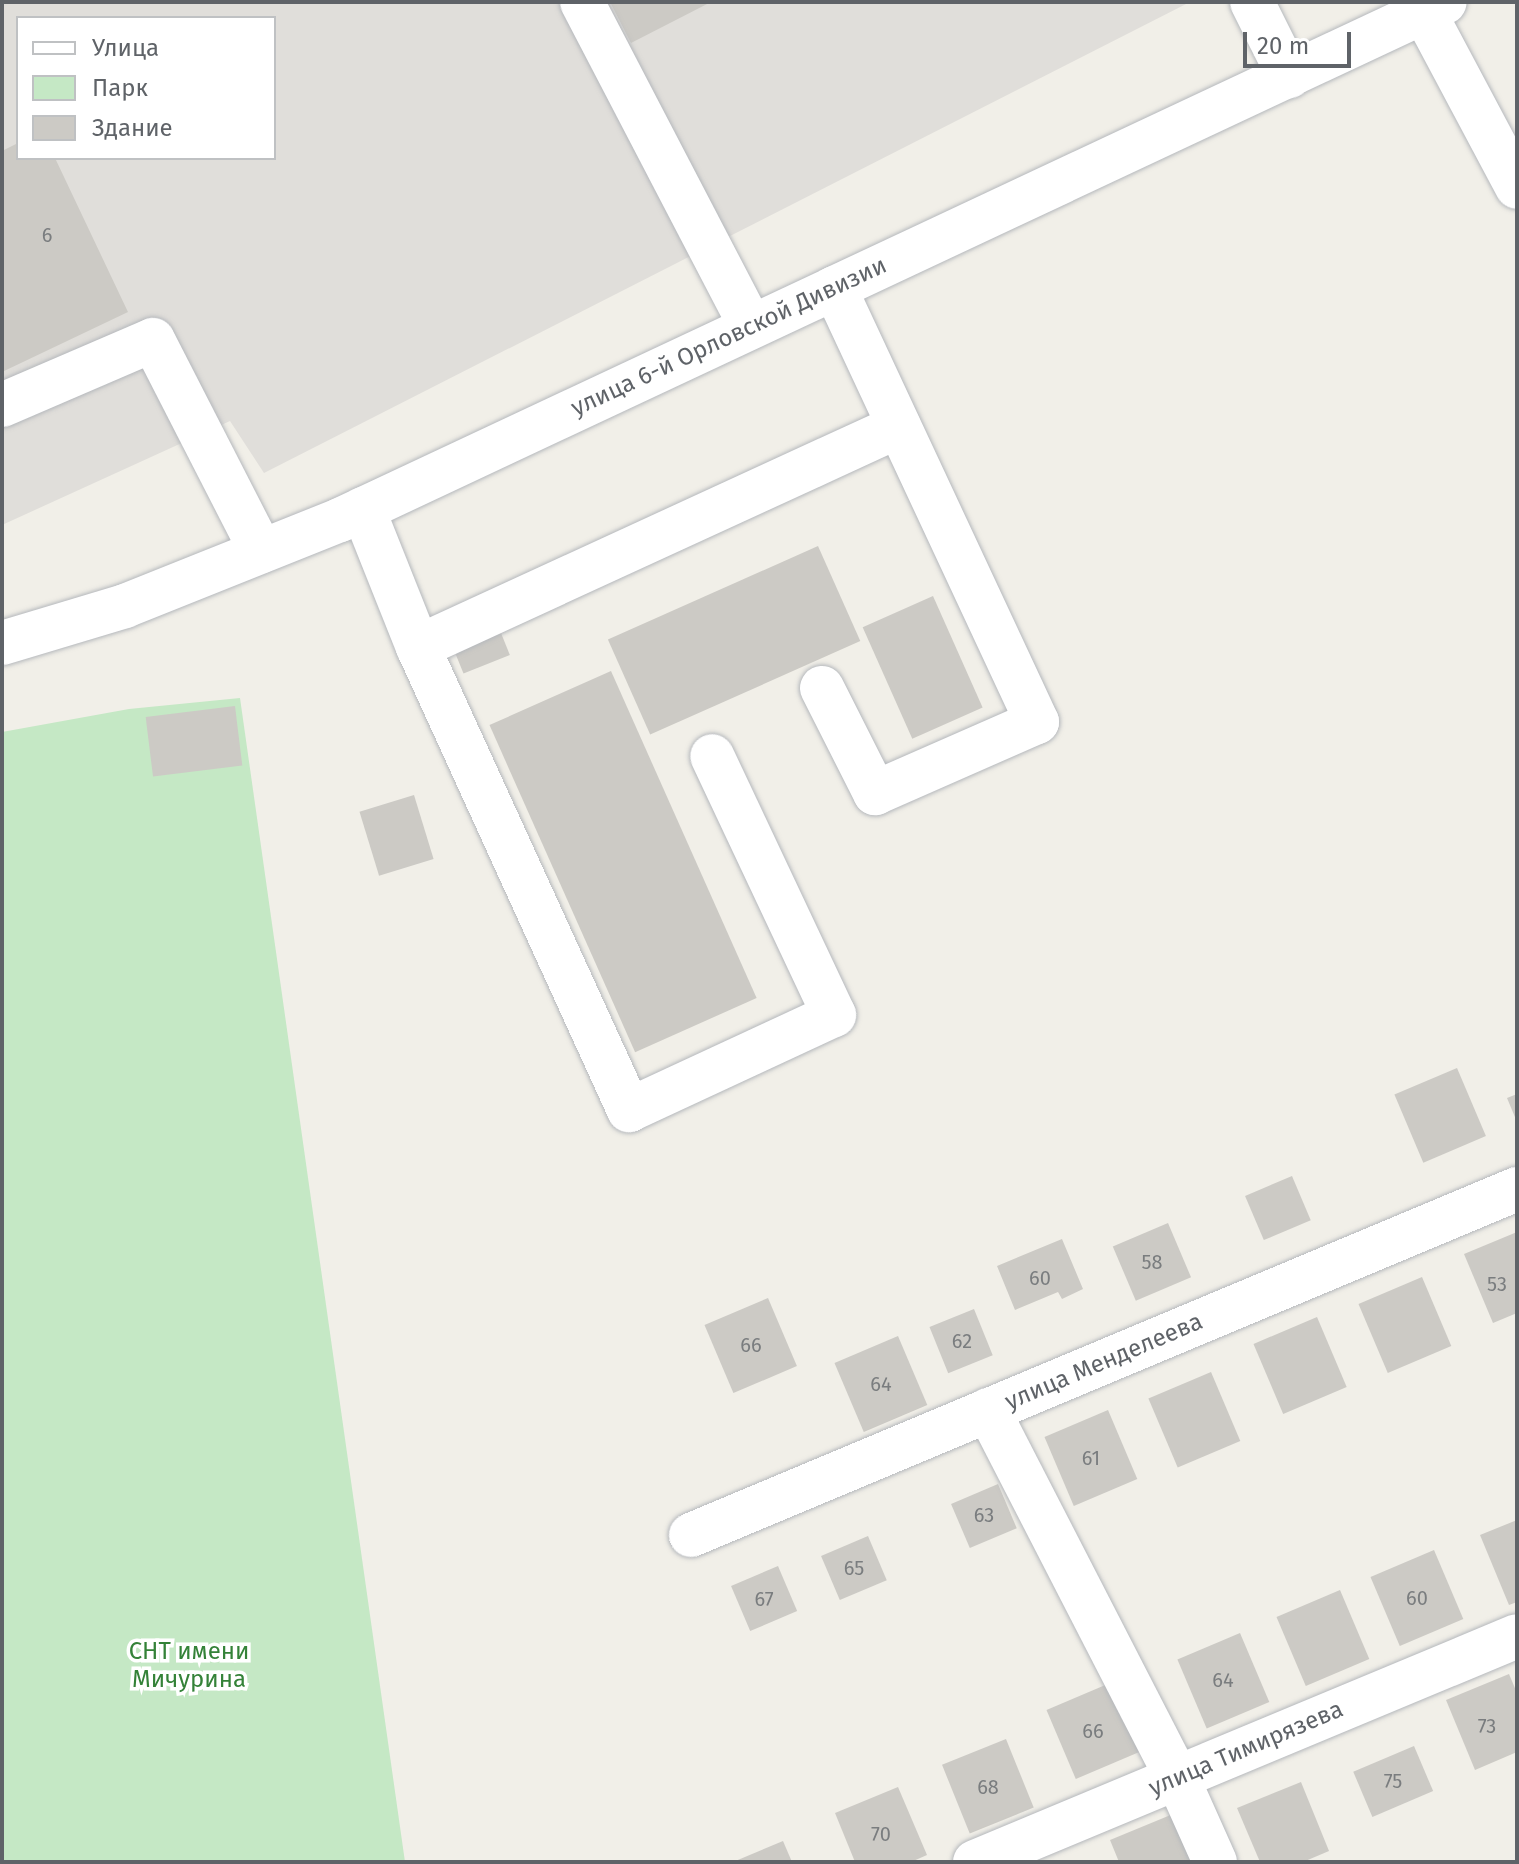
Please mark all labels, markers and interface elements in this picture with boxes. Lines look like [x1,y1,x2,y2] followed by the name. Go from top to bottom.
[16,16,276,160] legend
[1247,16,1355,66] scale bar
[1257,32,1309,60] text: 20 m
[92,34,159,62] text: Улица
[92,74,148,102] text: Парк
[92,114,173,142] text: Здание
[42,223,52,247] house number: 6
[567,251,891,423] street label: улица 6-й Орловской Дивизии
[1141,1250,1163,1274] house number: 58
[1029,1266,1051,1290] house number: 60
[1487,1272,1507,1296] house number: 53
[1001,1307,1207,1417] street label: улица Менделеева
[952,1329,972,1353] house number: 62
[740,1333,762,1357] house number: 66
[870,1372,892,1396] house number: 64
[1082,1446,1100,1470] house number: 61
[974,1503,994,1527] house number: 63
[844,1556,864,1580] house number: 65
[1406,1586,1428,1610] house number: 60
[754,1587,774,1611] house number: 67
[129,1638,249,1694] park label: СНТ имени Мичурина
[1212,1668,1234,1692] house number: 64
[1144,1695,1348,1803] street label: улица Тимирязева
[1478,1714,1496,1738] house number: 73
[1082,1719,1104,1743] house number: 66
[1384,1769,1402,1793] house number: 75
[977,1775,999,1799] house number: 68
[871,1822,891,1846] house number: 70

